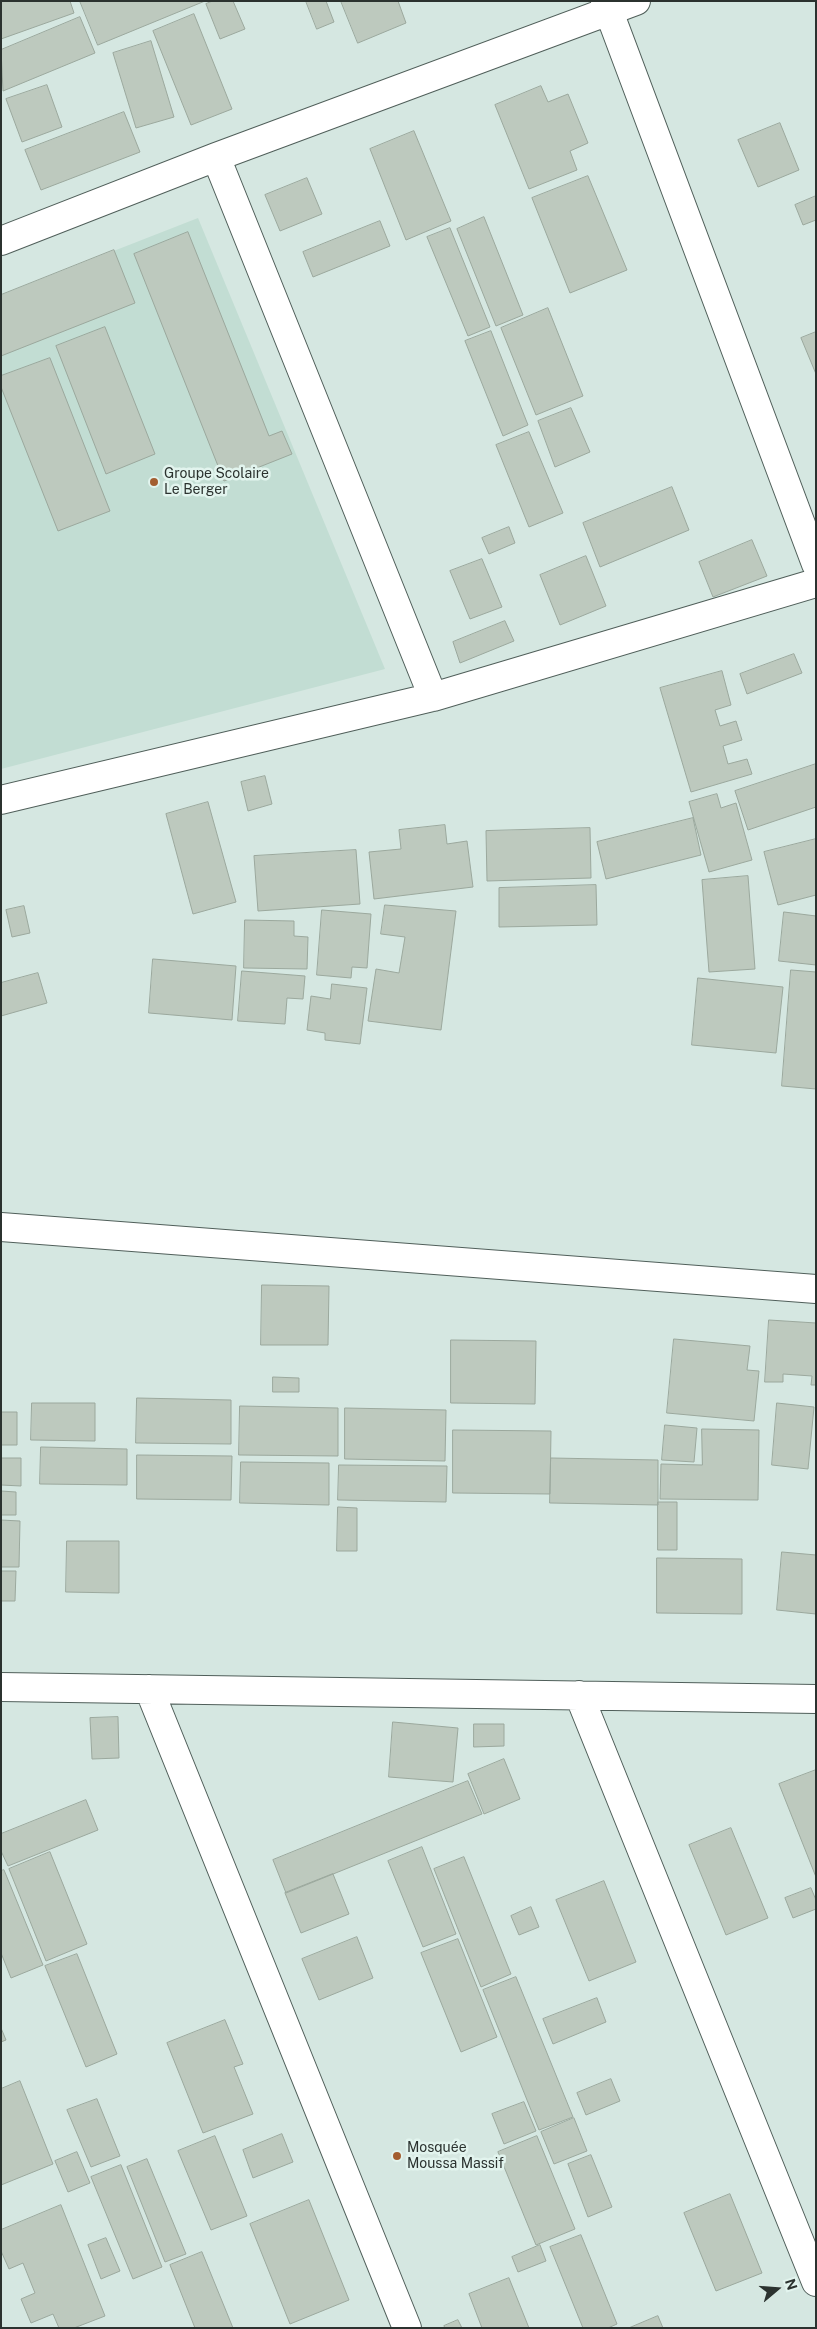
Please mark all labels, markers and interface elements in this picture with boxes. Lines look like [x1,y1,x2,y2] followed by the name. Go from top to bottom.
[164,466,269,498] place label: Groupe Scolaire Le Berger
[148,476,160,488] marker: Groupe Scolaire Le Berger
[407,2140,504,2172] place label: Mosquée Moussa Massif
[391,2150,403,2162] marker: Mosquée Moussa Massif
[752,2264,802,2314] north arrow
[782,2277,801,2292] text: N

